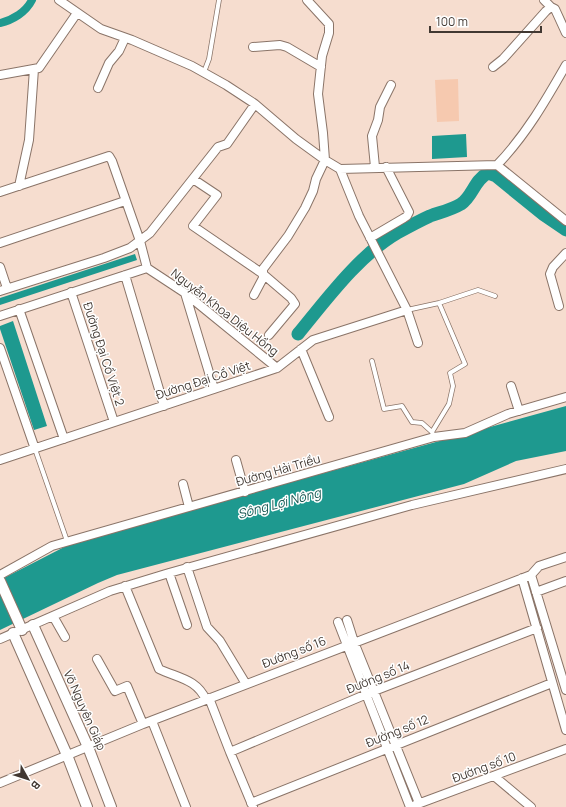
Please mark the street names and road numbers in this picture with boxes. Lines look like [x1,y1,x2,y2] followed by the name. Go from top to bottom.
[168,265,282,359] street label: Nguyễn Khoa Diệu Hồng
[79,300,129,408] street label: Đường Đại Cồ Việt 2
[153,357,253,403] street label: Đường Đại Cồ Việt
[234,450,322,490] street label: Đường Hải Triều
[260,632,328,672] street label: Đường số 16
[344,657,412,697] street label: Đường số 14
[60,667,110,753] street label: Võ Nguyên Giáp
[363,711,431,751] street label: Đường số 12
[450,748,518,786] street label: Đường số 10

